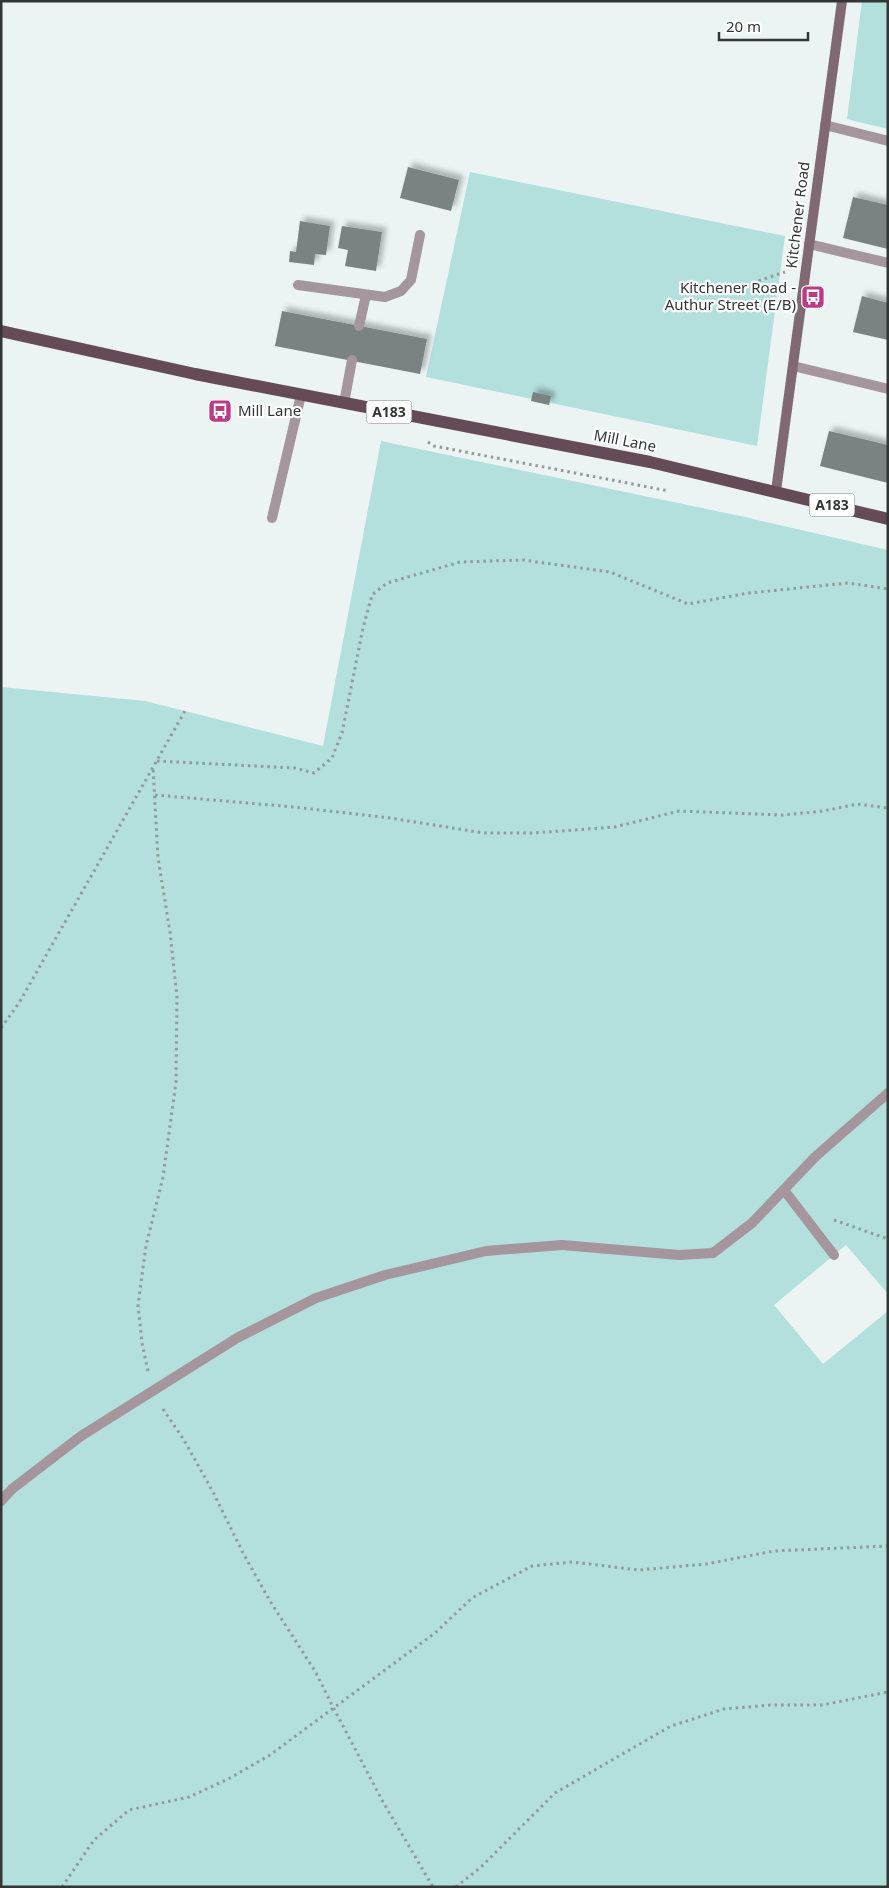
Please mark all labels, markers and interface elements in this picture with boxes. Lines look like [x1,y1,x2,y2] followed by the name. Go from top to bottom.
[719,10,808,42] scale bar
[726,16,761,36] text: 20 m
[781,160,813,269] street label: Kitchener Road
[665,277,796,314] place label: Kitchener Road - Authur Street (E/B)
[800,284,826,310] bus stop icon: Kitchener Road - Authur Street (E/B)
[207,398,233,424] bus stop icon: Mill Lane
[238,400,301,420] place label: Mill Lane
[366,401,412,424] road number: A183
[592,424,658,456] street label: Mill Lane
[810,494,854,516] road number: A183

